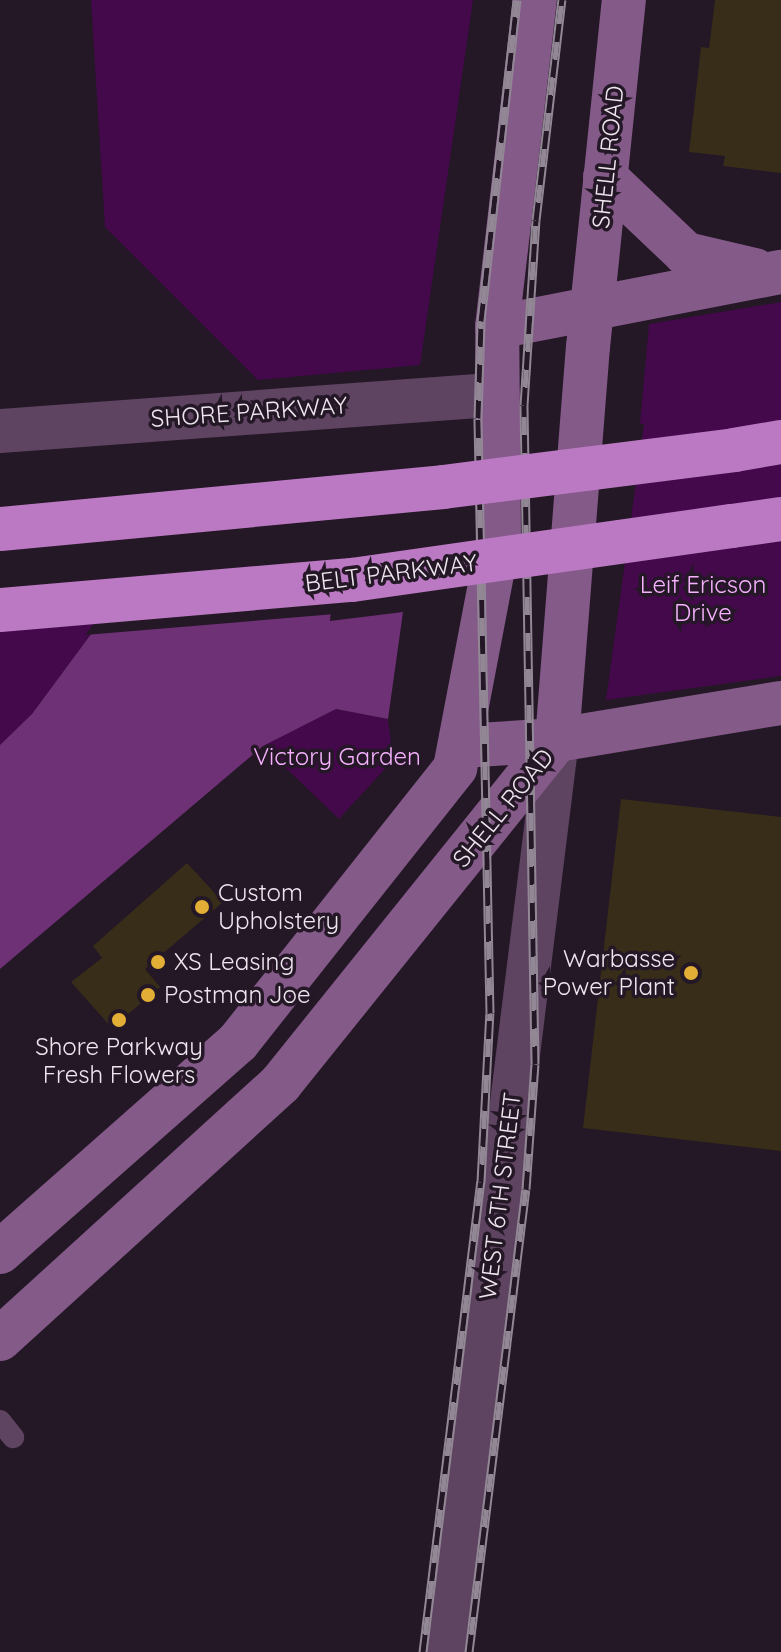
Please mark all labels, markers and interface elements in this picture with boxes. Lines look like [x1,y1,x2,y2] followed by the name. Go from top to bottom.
[586,84,630,230] street label: SHELL ROAD
[150,391,348,433] street label: SHORE PARKWAY
[303,548,479,598] street label: BELT PARKWAY
[640,571,766,627] park label: Leif Ericson Drive
[253,743,421,771] park label: Victory Garden
[447,743,559,873] street label: SHELL ROAD
[218,879,339,935] place label: Custom Upholstery
[193,898,211,916] marker: Custom Upholstery
[543,945,675,1001] place label: Warbasse Power Plant
[174,948,294,976] place label: XS Leasing
[149,953,167,971] marker: XS Leasing
[682,964,700,982] marker: Warbasse Power Plant
[164,981,311,1009] place label: Postman Joe
[139,986,157,1004] marker: Postman Joe
[110,1011,128,1029] marker: Shore Parkway Fresh Flowers
[35,1033,203,1089] place label: Shore Parkway Fresh Flowers
[473,1091,527,1301] street label: WEST 6TH STREET

